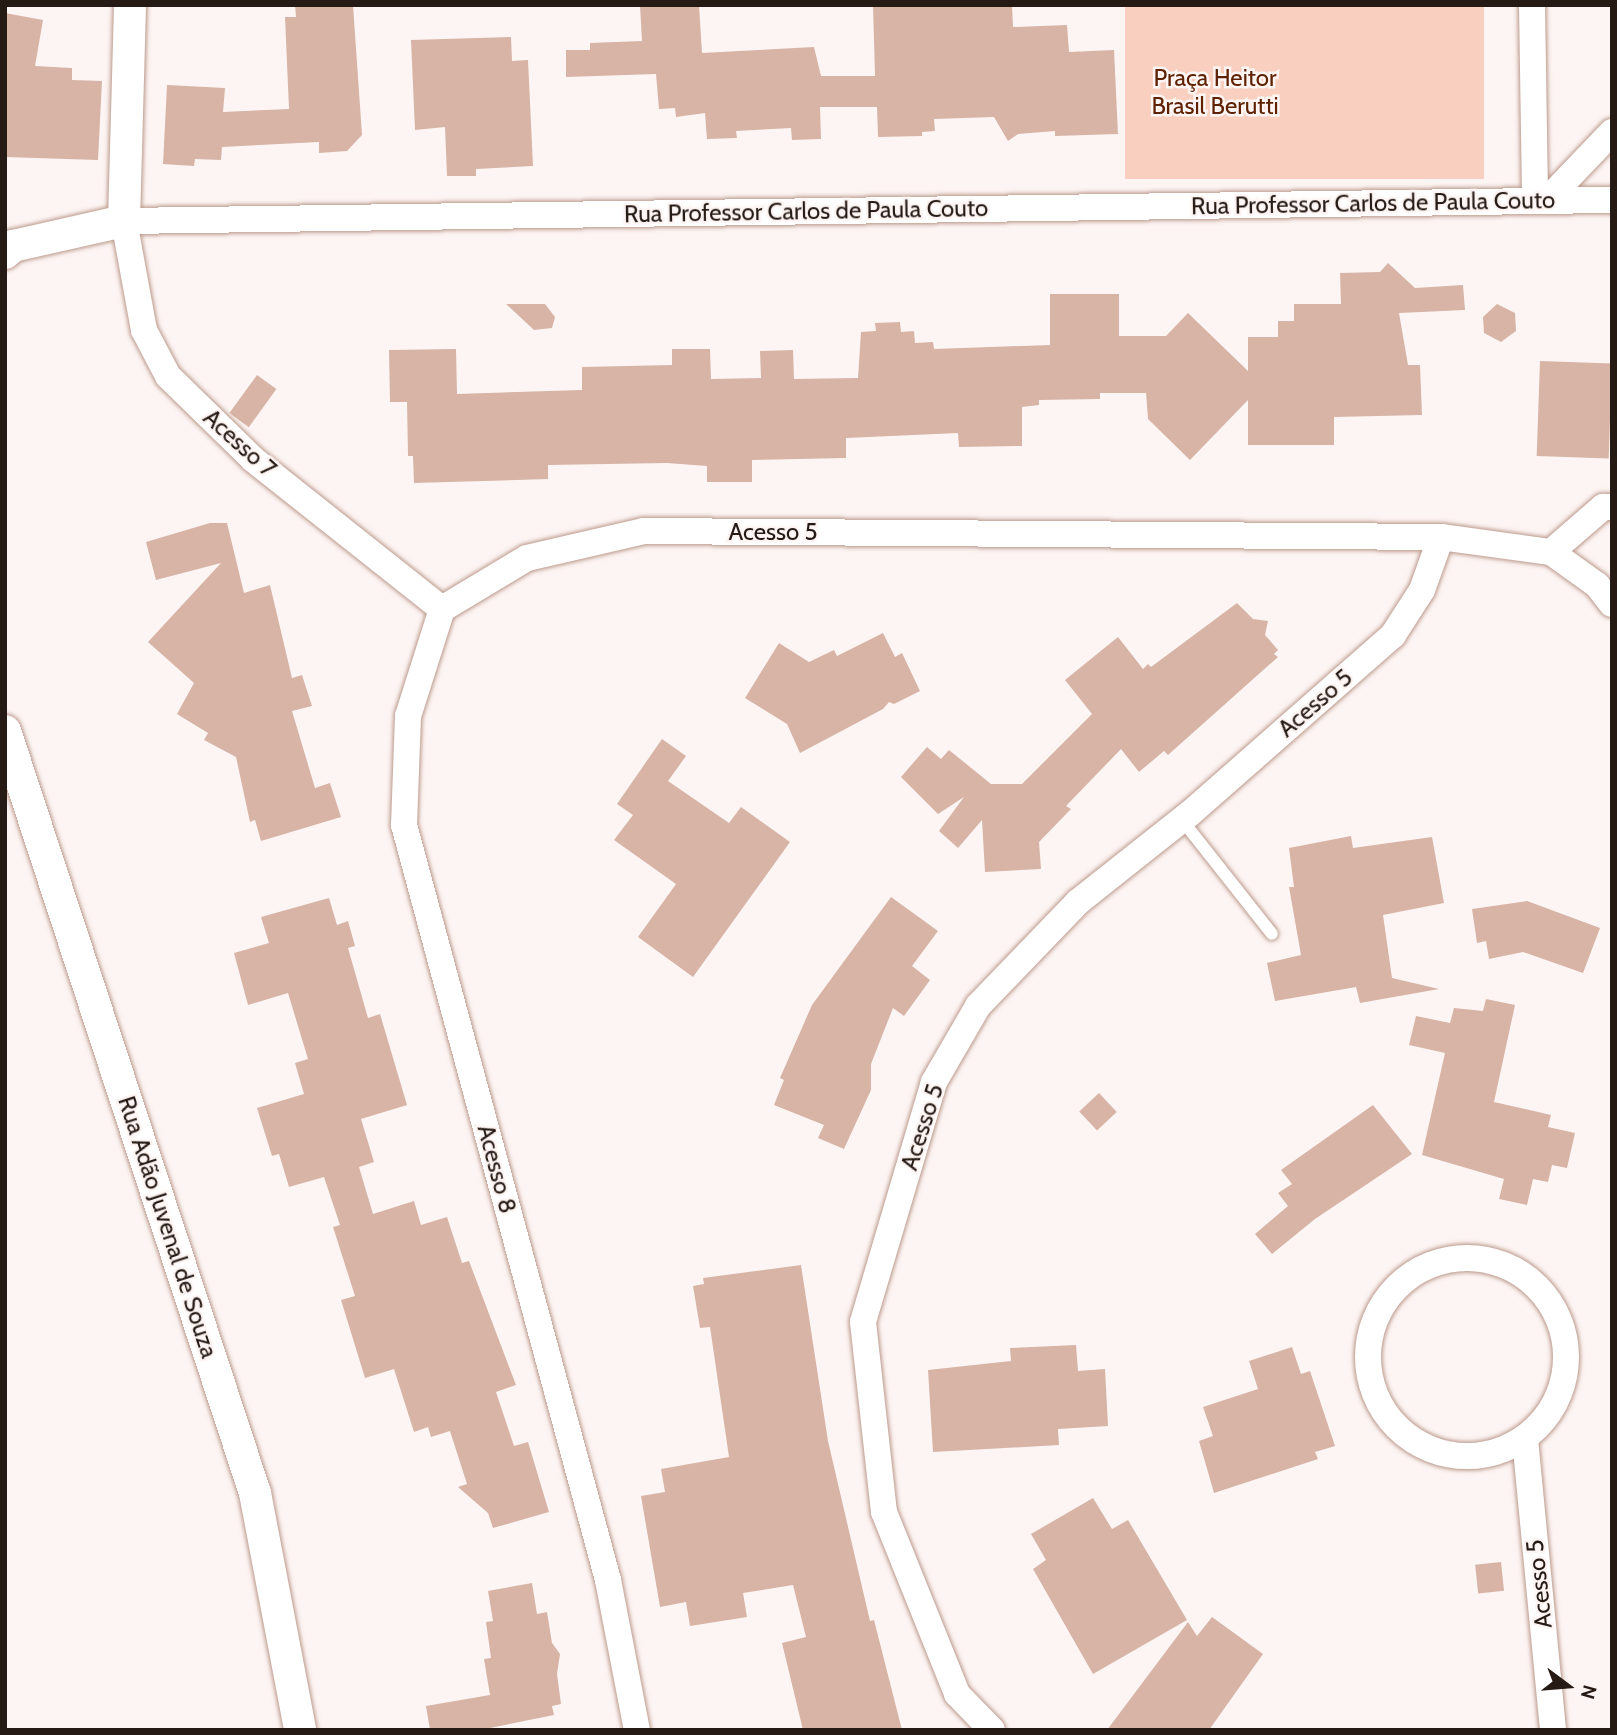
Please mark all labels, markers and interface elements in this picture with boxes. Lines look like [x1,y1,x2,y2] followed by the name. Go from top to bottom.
[1151,64,1279,120] park label: Praça Heitor Brasil Berutti
[1191,185,1555,221] street label: Rua Professor Carlos de Paula Couto
[624,193,988,229] street label: Rua Professor Carlos de Paula Couto
[198,403,282,483] street label: Acesso 7
[729,518,817,546] street label: Acesso 5
[1272,663,1358,743] street label: Acesso 5
[895,1080,949,1174] street label: Acesso 5
[112,1092,224,1362] street label: Rua Adão Juvenal de Souza
[471,1122,523,1216] street label: Acesso 8
[1520,1538,1558,1630] street label: Acesso 5
[1533,1651,1603,1721] north arrow
[1576,1682,1602,1702] text: N

